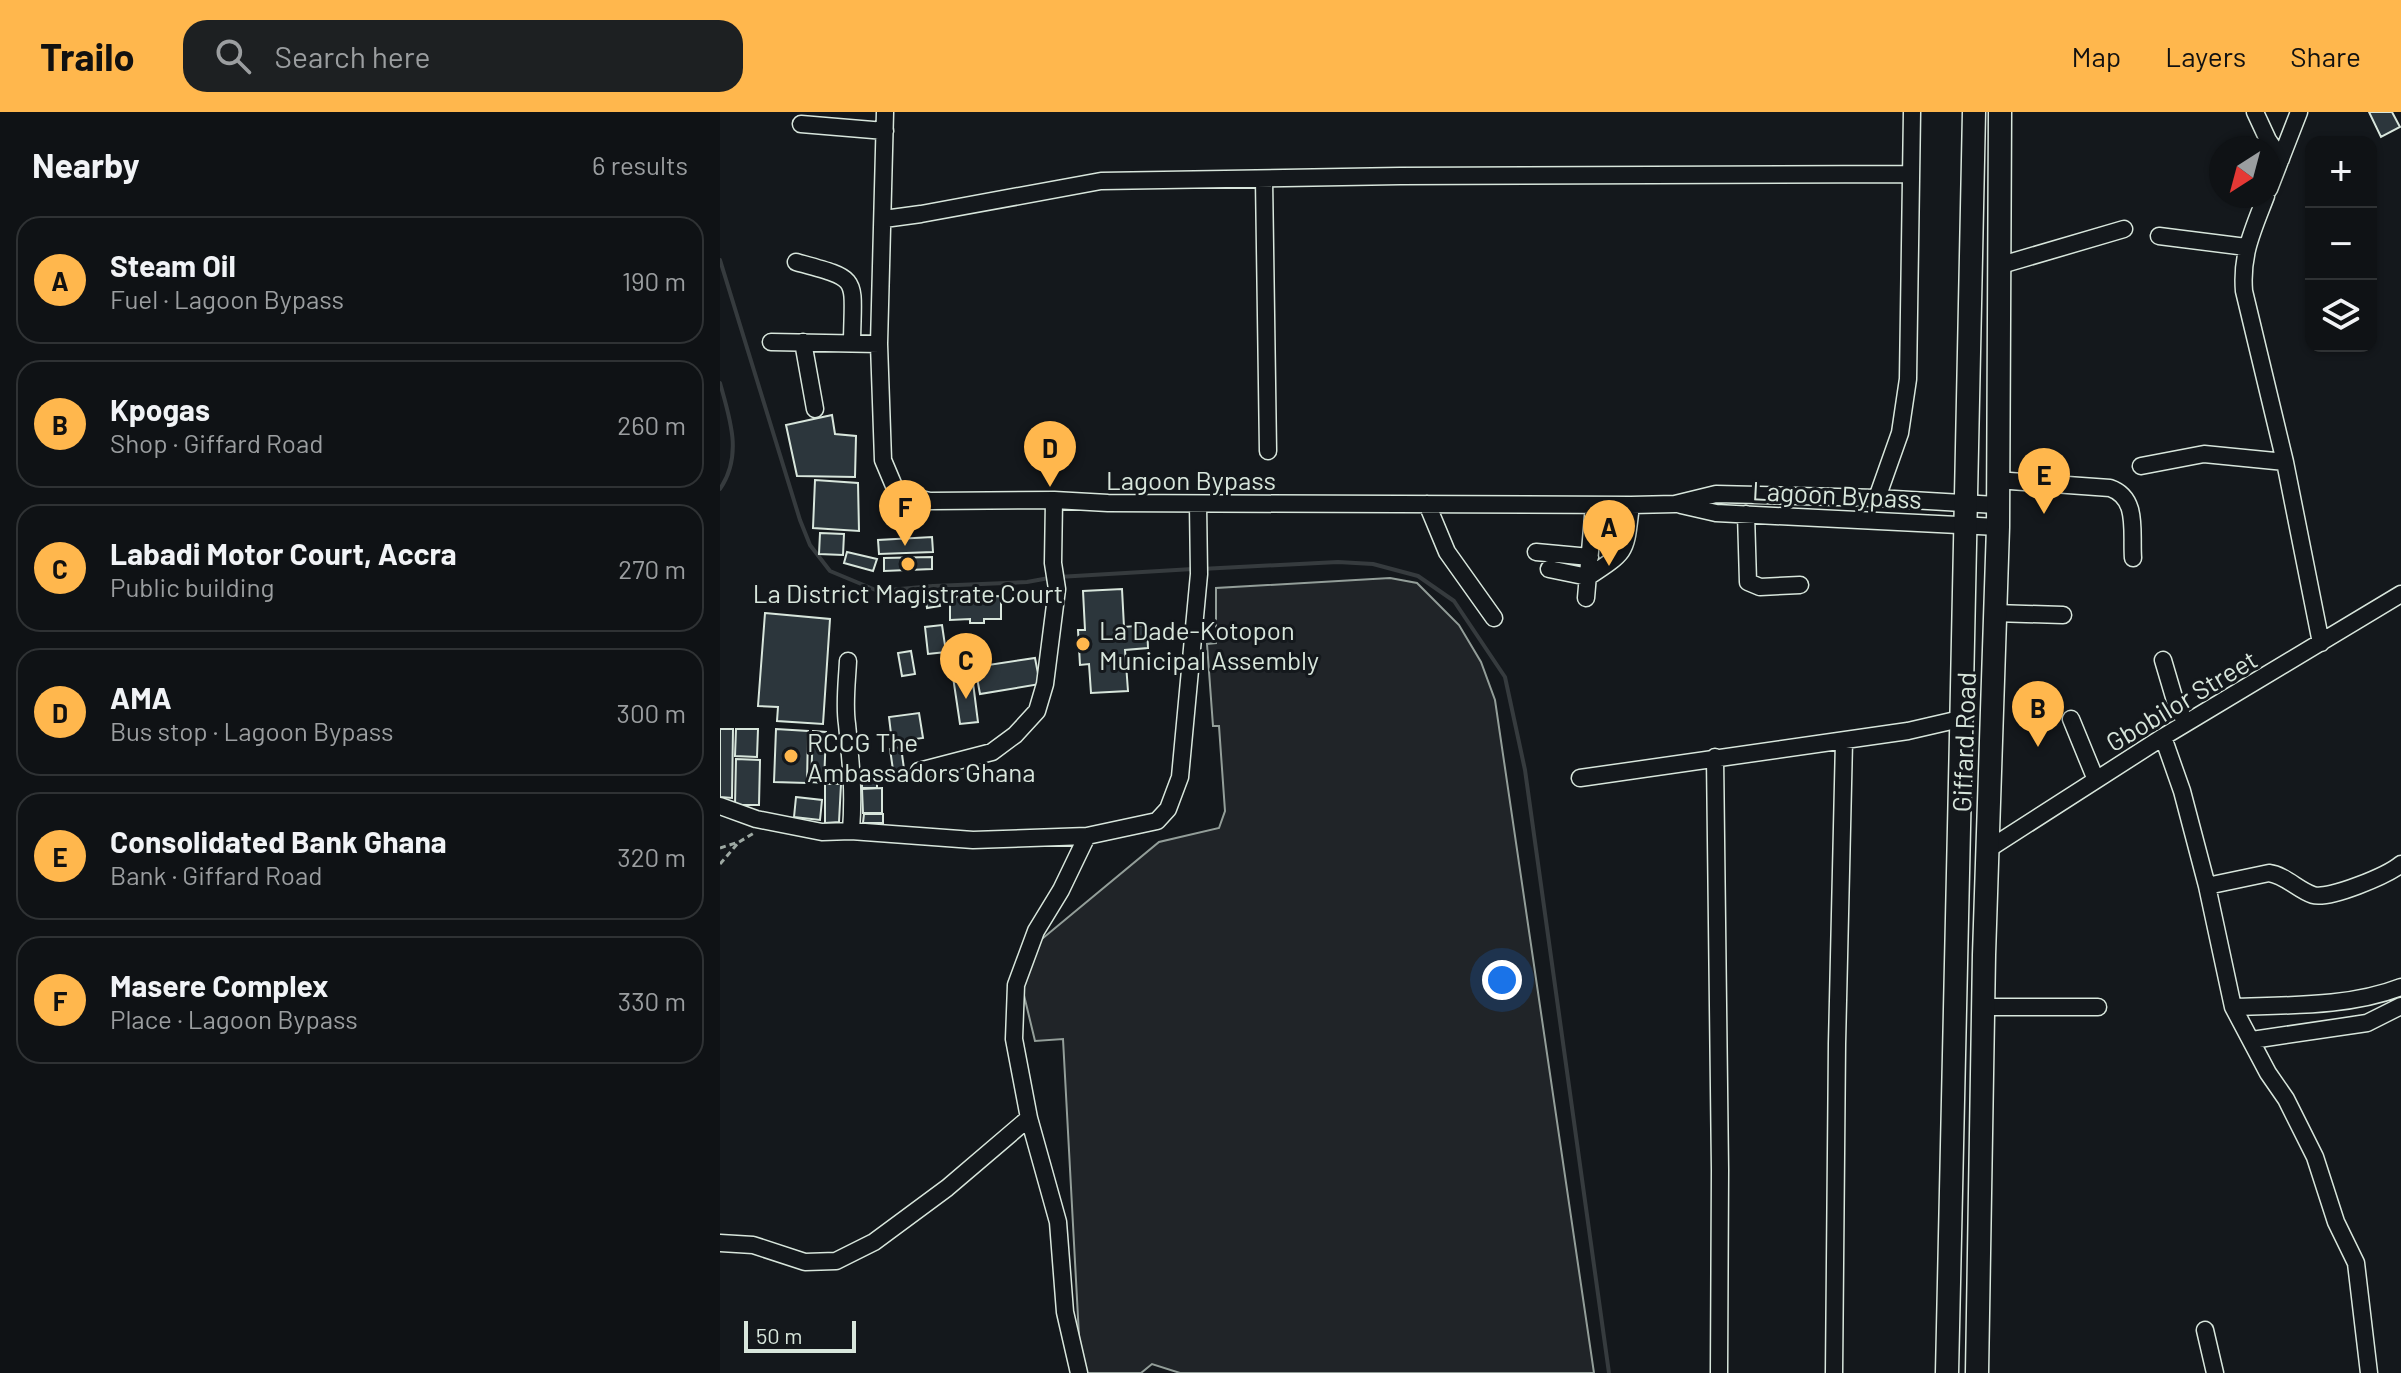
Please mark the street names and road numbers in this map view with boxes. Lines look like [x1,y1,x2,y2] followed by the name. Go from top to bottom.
[1106,464,1276,495] street label: Lagoon Bypass
[1751,474,1923,514] street label: Lagoon Bypass
[2100,643,2262,757] street label: Gbobilor Street
[1945,671,1981,813] street label: Giffard Road

